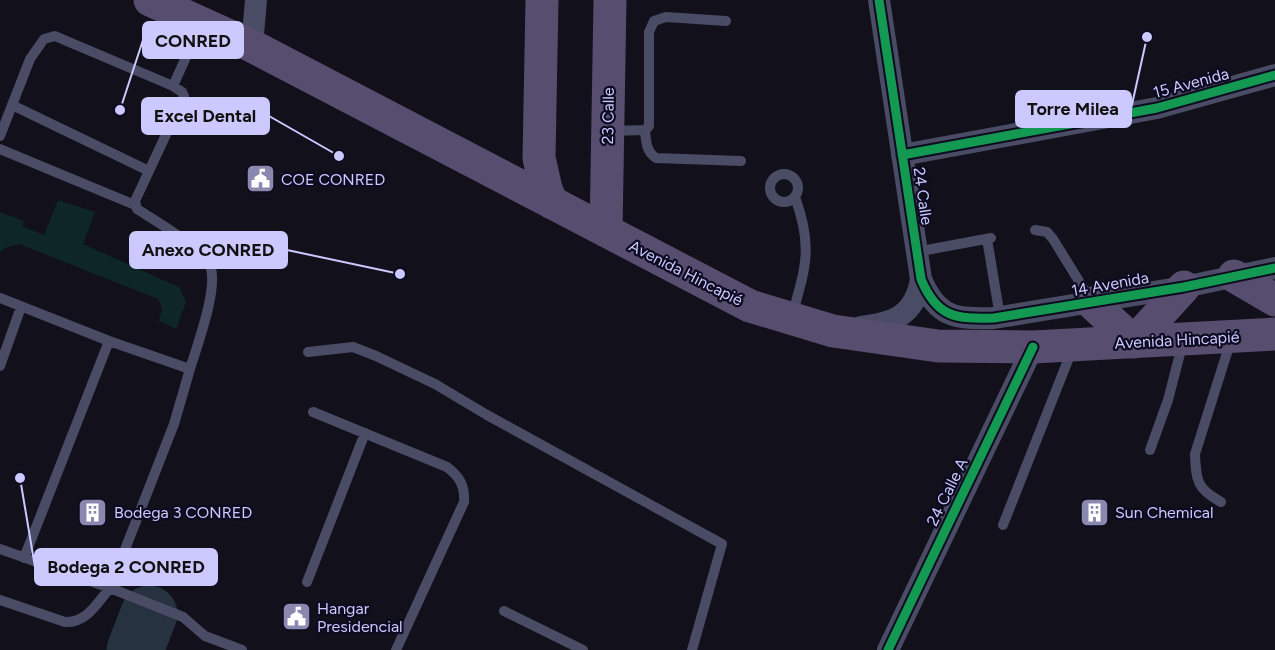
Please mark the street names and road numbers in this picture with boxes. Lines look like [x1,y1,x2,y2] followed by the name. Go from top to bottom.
[1151,64,1231,102] street label: 15 Avenida
[598,87,618,145] street label: 23 Calle
[910,166,937,226] street label: 24 Calle
[626,236,746,310] street label: Avenida Hincapié
[1070,268,1150,300] street label: 14 Avenida
[1114,327,1240,353] street label: Avenida Hincapié
[922,455,972,529] street label: 24 Calle A

